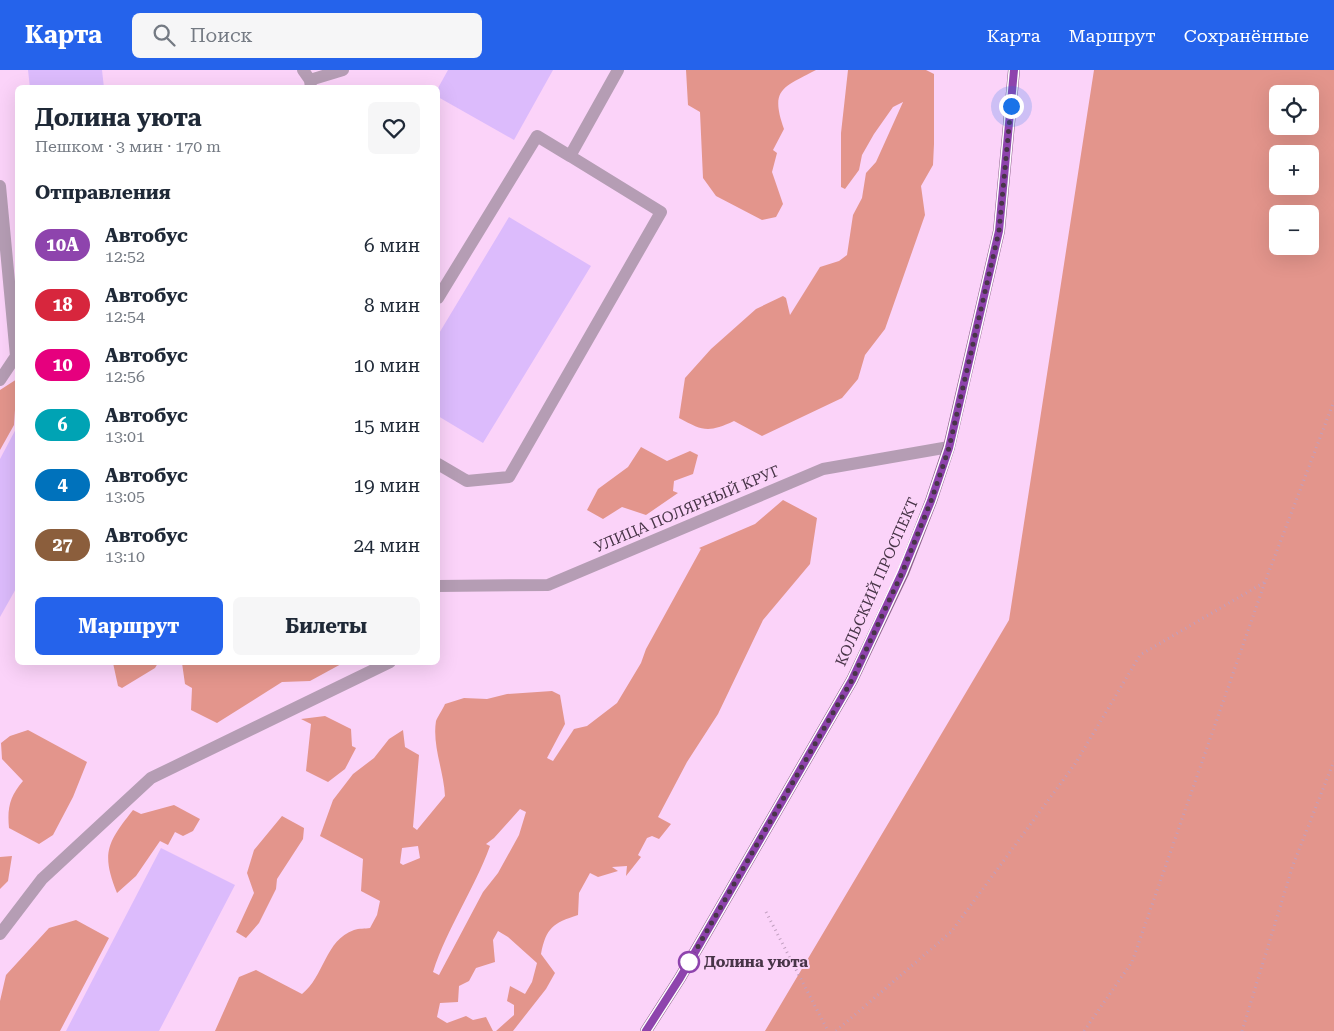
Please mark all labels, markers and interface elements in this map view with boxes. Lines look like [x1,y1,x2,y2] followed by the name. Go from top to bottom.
[132,13,482,58] search box
[25,21,102,49] text: Карта
[150,21,178,49] icon: search
[190,24,253,47] text: Поиск
[987,25,1041,46] text: Карта
[1069,25,1156,46] text: Маршрут
[1184,25,1309,46] text: Сохранённые
[1269,85,1319,255] map controls
[1269,85,1319,135] button: locate
[999,94,1024,119] your location
[368,102,420,154] button: heart
[35,104,202,132] text: Долина уюта
[35,137,221,156] text: Пешком · 3 мин · 170 m
[1269,145,1319,195] button: +
[35,181,171,204] text: Отправления
[1269,205,1319,255] button: −
[105,224,188,247] text: Автобус
[46,234,79,255] text: 10А
[364,234,420,257] text: 6 мин
[105,247,145,266] text: 12:52
[105,284,188,307] text: Автобус
[52,294,73,315] text: 18
[364,294,420,317] text: 8 мин
[105,307,145,326] text: 12:54
[105,344,188,367] text: Автобус
[52,354,73,375] text: 10
[353,354,420,377] text: 10 мин
[105,367,145,386] text: 12:56
[105,404,188,427] text: Автобус
[57,414,68,435] text: 6
[353,414,420,437] text: 15 мин
[105,427,145,446] text: 13:01
[592,462,783,556] street label: УЛИЦА ПОЛЯРНЫЙ КРУГ
[105,464,188,487] text: Автобус
[57,474,68,495] text: 4
[353,474,420,497] text: 19 мин
[105,487,145,506] text: 13:05
[832,495,922,669] street label: КОЛЬСКИЙ ПРОСПЕКТ
[105,524,188,547] text: Автобус
[52,534,73,555] text: 27
[353,534,420,557] text: 24 мин
[105,547,145,566] text: 13:10
[35,597,223,655] button: Маршрут
[233,597,420,655] button: Билеты
[678,951,700,973] marker: Долина уюта
[704,953,808,971] place label: Долина уюта

